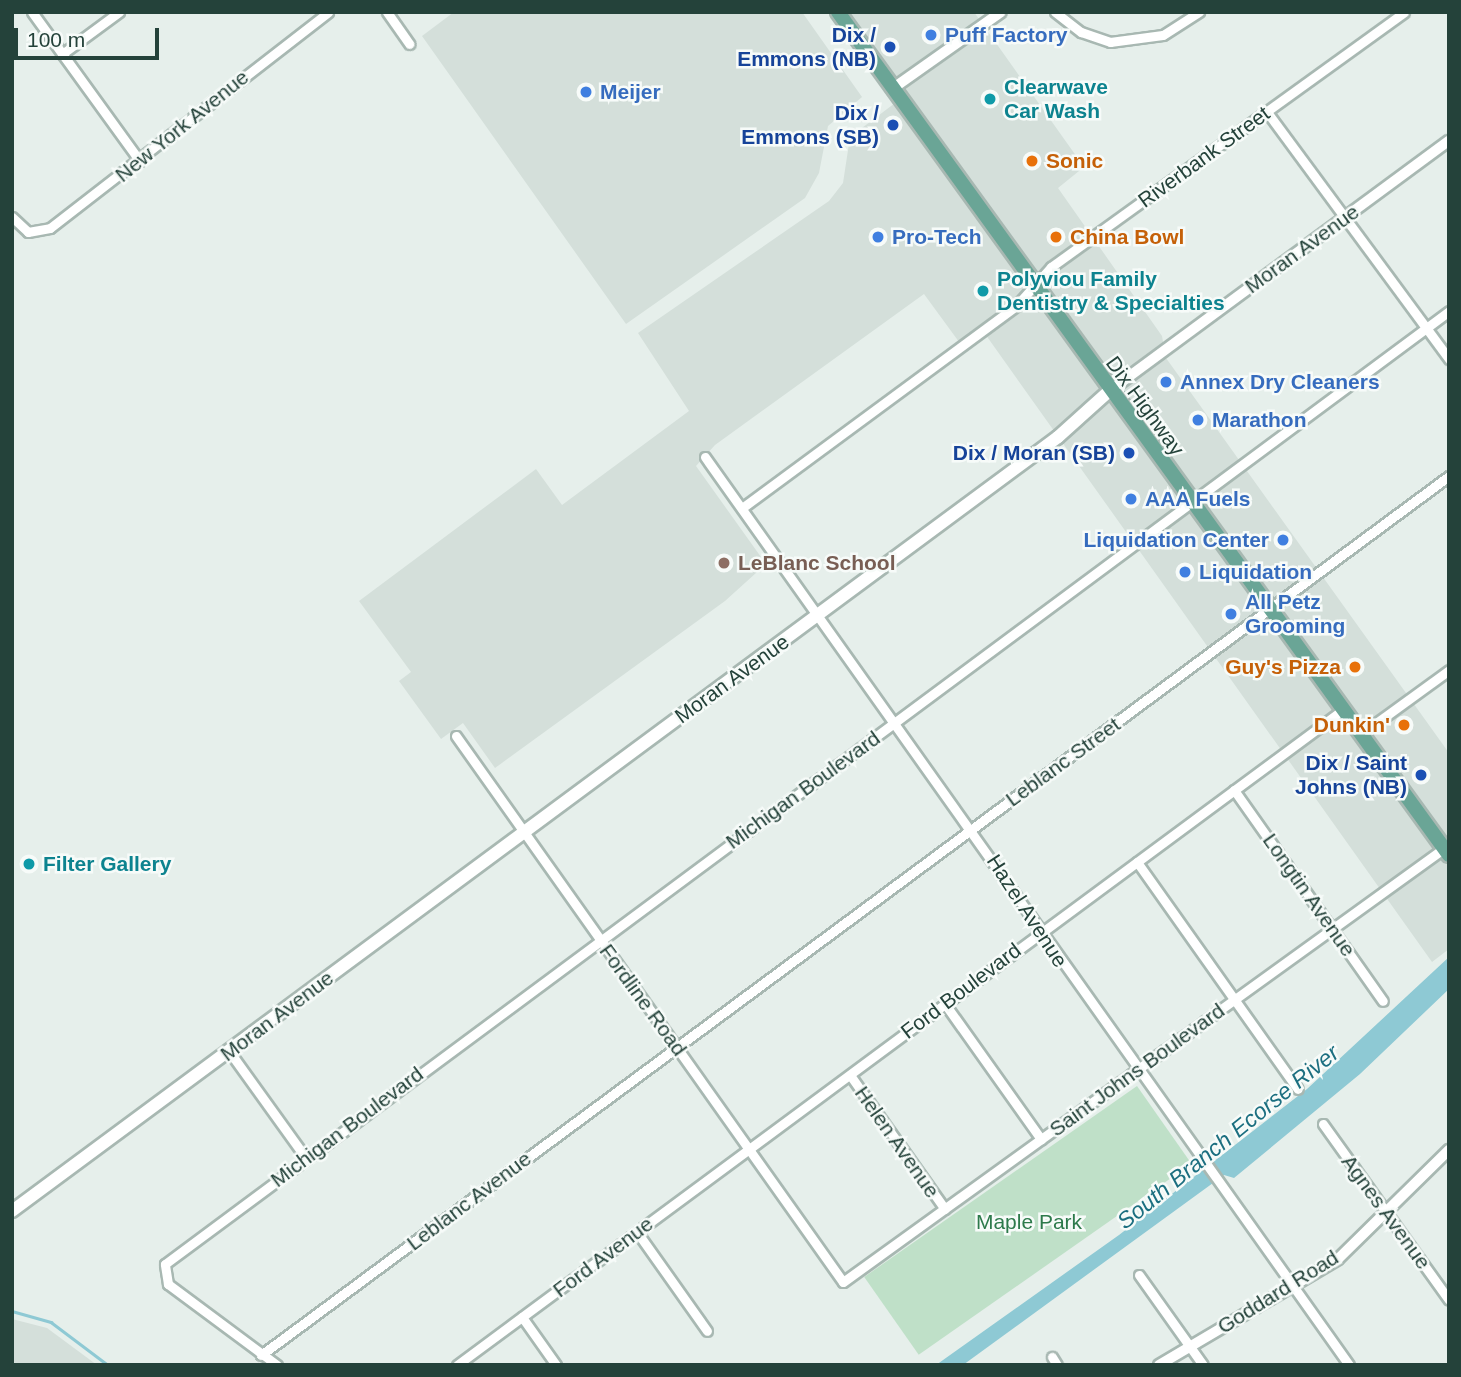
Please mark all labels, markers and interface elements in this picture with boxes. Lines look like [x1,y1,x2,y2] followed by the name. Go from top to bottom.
[18,14,163,58] scale bar
[737,22,876,72] place label: Dix / Emmons (NB)
[945,22,1068,48] place label: Puff Factory
[923,27,939,43] marker: Puff Factory
[27,28,85,51] text: 100 m
[882,39,898,55] marker: Dix / Emmons (NB)
[110,64,254,188] street label: New York Avenue
[1004,74,1108,124] place label: Clearwave Car Wash
[600,79,661,105] place label: Meijer
[578,84,594,100] marker: Meijer
[982,91,998,107] marker: Clearwave Car Wash
[741,100,879,150] place label: Dix / Emmons (SB)
[1133,101,1275,213] street label: Riverbank Street
[885,117,901,133] marker: Dix / Emmons (SB)
[1046,148,1103,174] place label: Sonic
[1024,153,1040,169] marker: Sonic
[1239,199,1365,299] street label: Moran Avenue
[892,224,981,250] place label: Pro-Tech
[1070,224,1184,250] place label: China Bowl
[870,229,886,245] marker: Pro-Tech
[1048,229,1064,245] marker: China Bowl
[997,266,1225,316] place label: Polyviou Family Dentistry & Specialties
[975,283,991,299] marker: Polyviou Family Dentistry & Specialties
[1101,351,1189,461] street label: Dix Highway
[1180,369,1380,395] place label: Annex Dry Cleaners
[1158,374,1174,390] marker: Annex Dry Cleaners
[1212,407,1306,433] place label: Marathon
[1190,412,1206,428] marker: Marathon
[953,440,1115,466] place label: Dix / Moran (SB)
[1121,445,1137,461] marker: Dix / Moran (SB)
[1145,486,1251,512] place label: AAA Fuels
[1123,491,1139,507] marker: AAA Fuels
[1084,527,1269,553] place label: Liquidation Center
[1275,532,1291,548] marker: Liquidation Center
[738,550,896,576] place label: LeBlanc School
[716,555,732,571] marker: LeBlanc School
[1199,559,1312,585] place label: Liquidation
[1177,564,1193,580] marker: Liquidation
[1245,589,1345,639] place label: All Petz Grooming
[1223,606,1239,622] marker: All Petz Grooming
[669,629,795,729] street label: Moran Avenue
[1225,654,1341,680] place label: Guy's Pizza
[1347,659,1363,675] marker: Guy's Pizza
[1001,712,1125,812] street label: Leblanc Street
[1314,712,1390,738] place label: Dunkin'
[1396,717,1412,733] marker: Dunkin'
[721,726,885,854] street label: Michigan Boulevard
[1295,750,1407,800] place label: Dix / Saint Johns (NB)
[1413,767,1429,783] marker: Dix / Saint Johns (NB)
[1257,828,1361,962] street label: Longtin Avenue
[981,849,1073,973] street label: Hazel Avenue
[43,851,171,877] place label: Filter Gallery
[21,856,37,872] marker: Filter Gallery
[896,938,1026,1044] street label: Ford Boulevard
[594,939,692,1061] street label: Fordline Road
[215,965,339,1067] street label: Moran Avenue
[1045,998,1229,1142] street label: Saint Johns Boulevard
[1112,1039,1344,1235] water label: South Branch Ecorse River
[266,1061,428,1193] street label: Michigan Boulevard
[849,1081,945,1203] street label: Helen Avenue
[401,1146,537,1256] street label: Leblanc Avenue
[1336,1149,1436,1275] street label: Agnes Avenue
[976,1209,1082,1235] park label: Maple Park
[548,1211,658,1303] street label: Ford Avenue
[1213,1245,1343,1339] street label: Goddard Road

